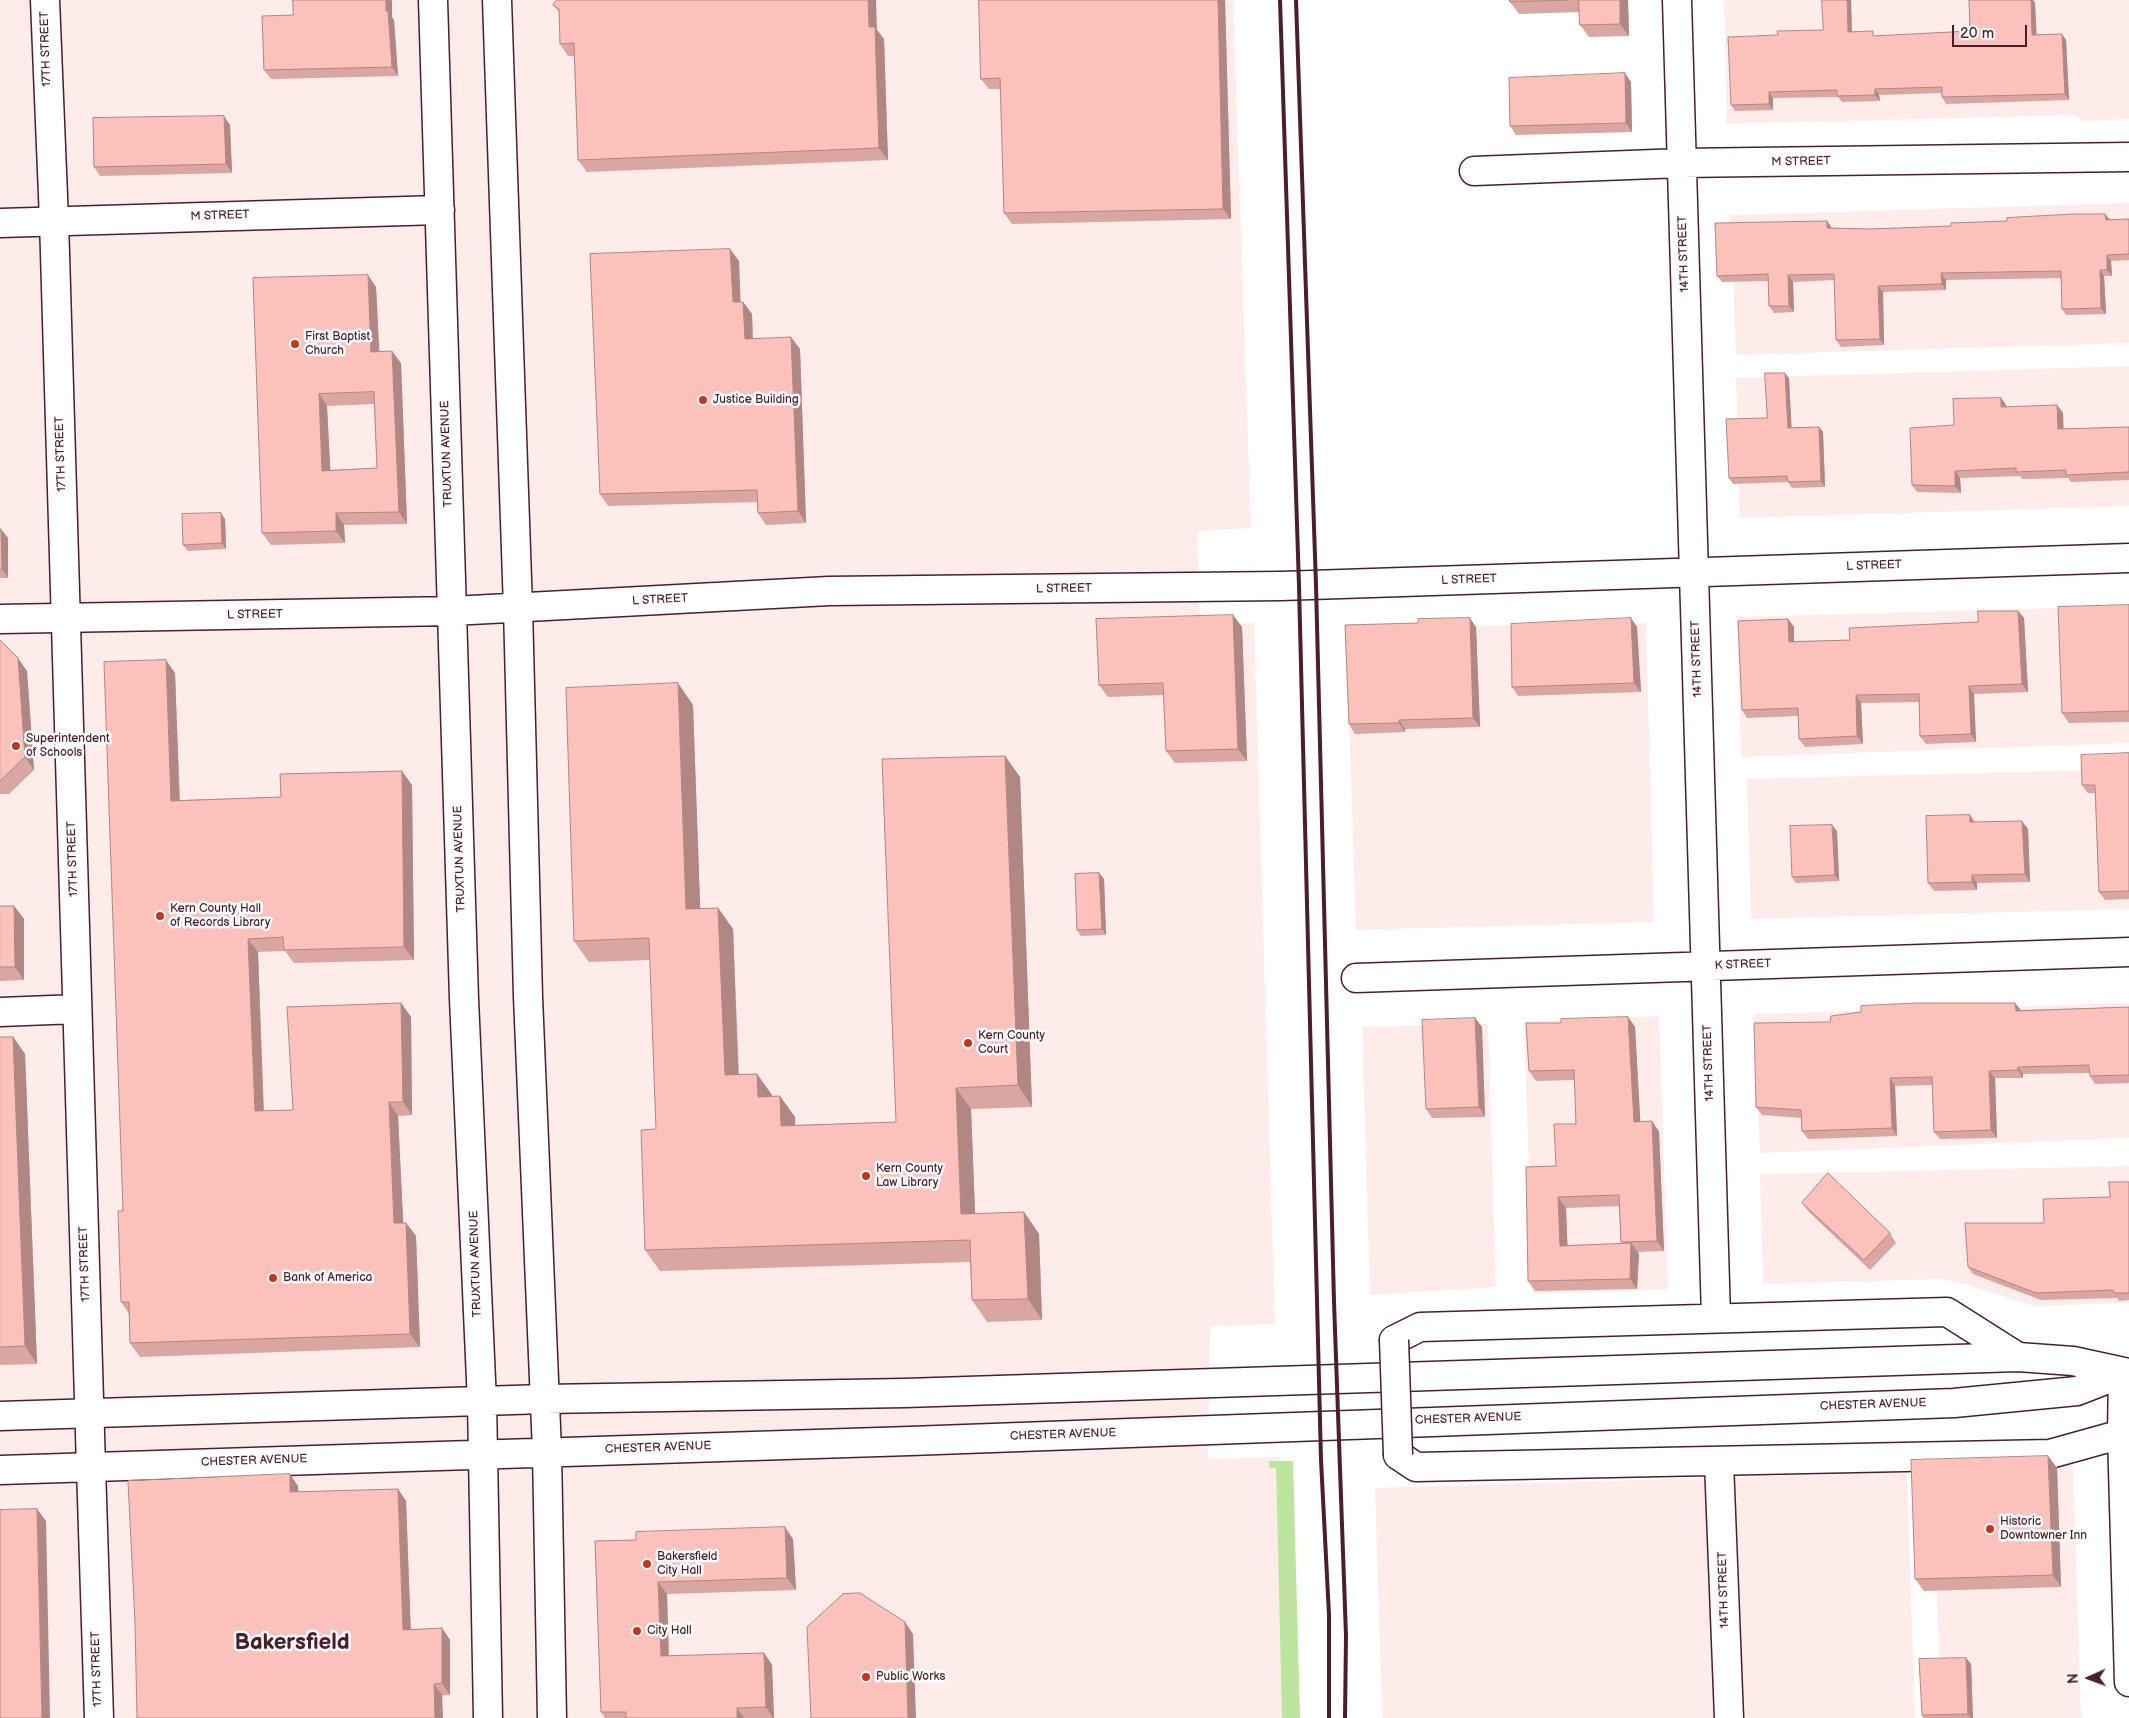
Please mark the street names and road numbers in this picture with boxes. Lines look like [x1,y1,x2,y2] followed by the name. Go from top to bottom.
[37,11,55,87] street label: 17TH STREET
[1771,154,1831,170] street label: M STREET
[190,208,250,224] street label: M STREET
[1675,215,1693,293] street label: 14TH STREET
[438,400,456,508] street label: TRUXTUN AVENUE
[52,416,70,492] street label: 17TH STREET
[1846,558,1902,574] street label: L STREET
[1441,572,1497,588] street label: L STREET
[1036,581,1092,597] street label: L STREET
[632,591,688,609] street label: L STREET
[227,607,283,623] street label: L STREET
[1688,620,1706,698] street label: 14TH STREET
[451,805,469,913] street label: TRUXTUN AVENUE
[64,821,82,897] street label: 17TH STREET
[1714,957,1772,973] street label: K STREET
[1700,1024,1718,1102] street label: 14TH STREET
[467,1210,485,1318] street label: TRUXTUN AVENUE
[76,1226,94,1302] street label: 17TH STREET
[1820,1396,1926,1414] street label: CHESTER AVENUE
[1415,1410,1521,1428] street label: CHESTER AVENUE
[1010,1426,1116,1444] street label: CHESTER AVENUE
[605,1439,711,1457] street label: CHESTER AVENUE
[201,1452,307,1470] street label: CHESTER AVENUE
[1715,1551,1733,1629] street label: 14TH STREET
[88,1631,106,1707] street label: 17TH STREET

